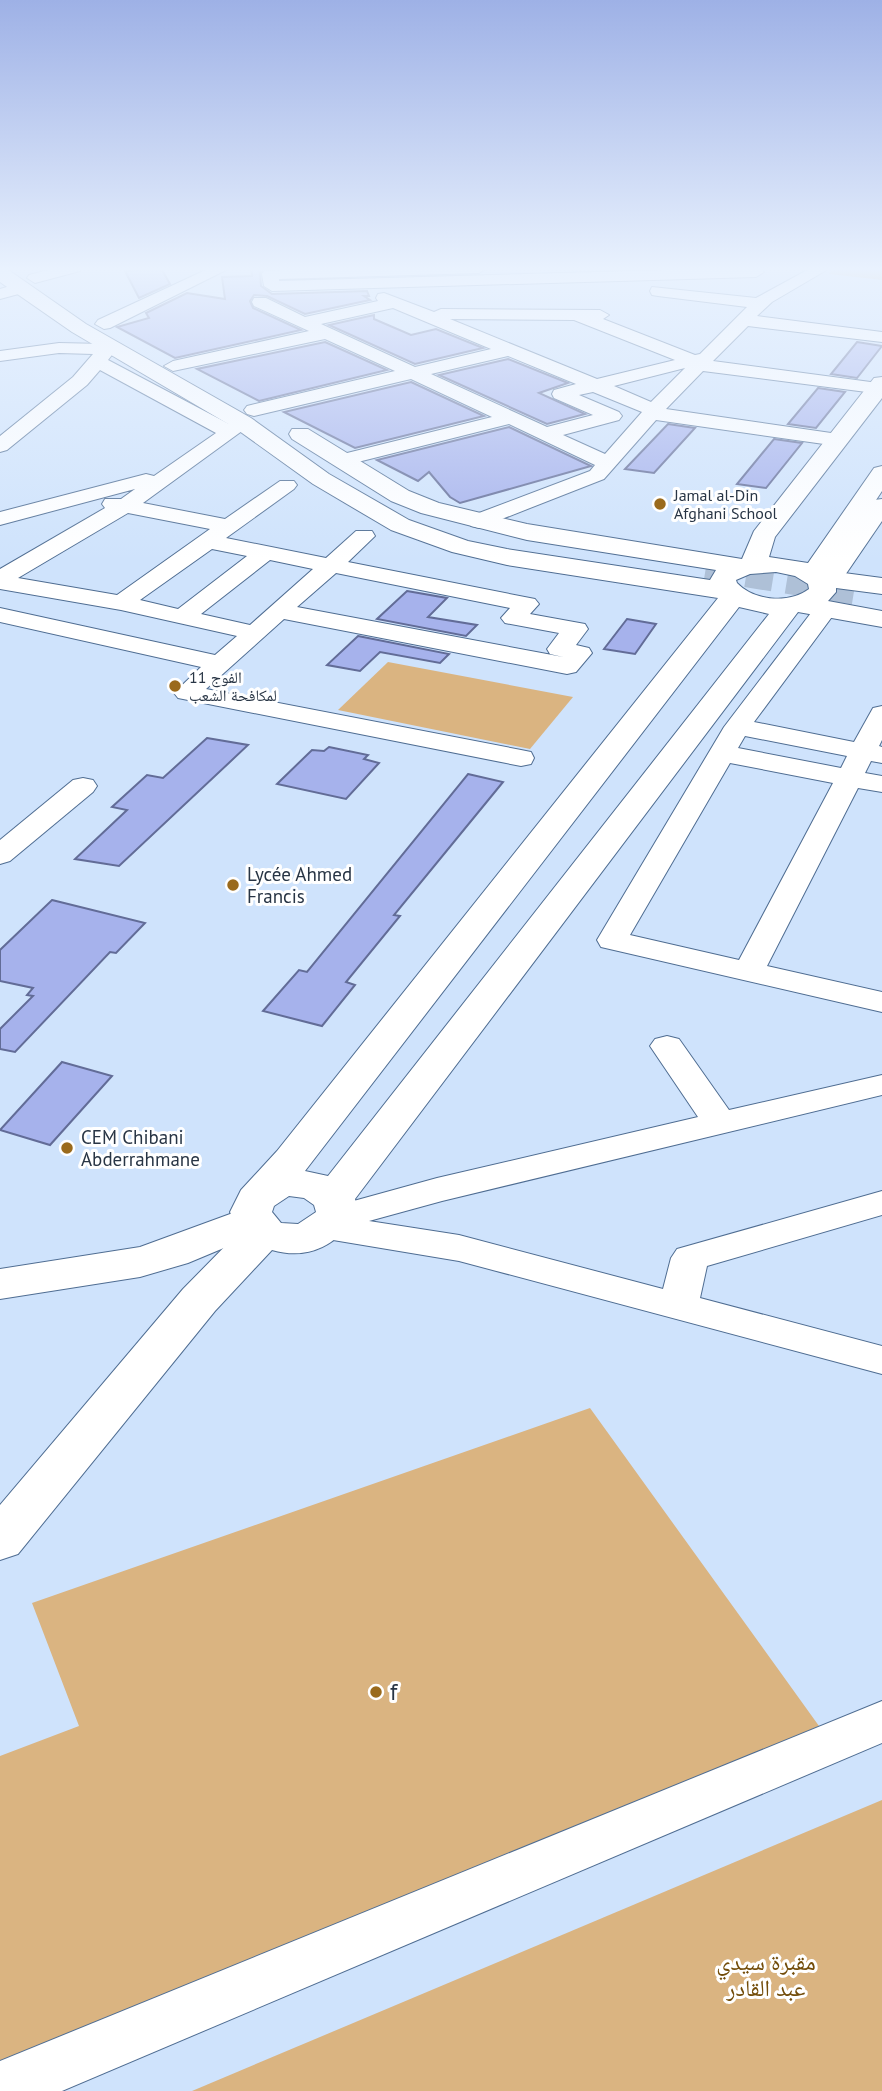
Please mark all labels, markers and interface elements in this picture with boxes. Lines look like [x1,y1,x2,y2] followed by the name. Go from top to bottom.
[673,485,777,523] place label: Jamal al-Din Afghani School
[652,496,668,512] marker: Jamal al-Din Afghani School
[189,667,277,705] place label: الفوج 11 لمكافحة الشعب
[167,678,183,694] marker: الفوج 11 لمكافحة الشعب
[247,862,352,908] place label: Lycée Ahmed Francis
[225,877,241,893] marker: Lycée Ahmed Francis
[81,1125,200,1171] place label: CEM Chibani Abderrahmane
[59,1140,75,1156] marker: CEM Chibani Abderrahmane
[390,1677,399,1706] place label: f
[368,1684,384,1700] marker: f
[716,1947,816,2002] park label: مقبرة سيدي عبد القادر

